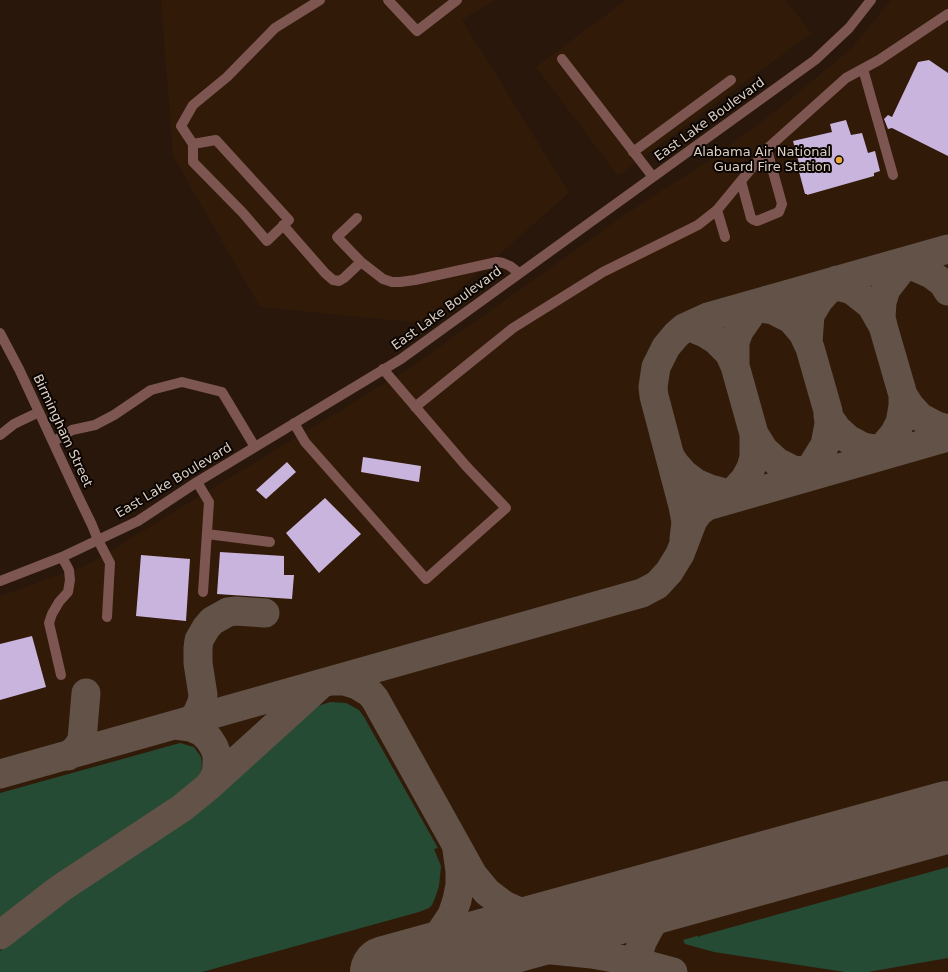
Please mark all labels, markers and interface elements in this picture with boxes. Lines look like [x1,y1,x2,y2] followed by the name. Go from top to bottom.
[652,75,768,165] street label: East Lake Boulevard
[693,145,831,176] place label: Alabama Air National Guard Fire Station
[834,155,844,165] marker: Alabama Air National Guard Fire Station
[389,264,505,354] street label: East Lake Boulevard
[29,372,95,490] street label: Birmingham Street
[113,440,235,522] street label: East Lake Boulevard

